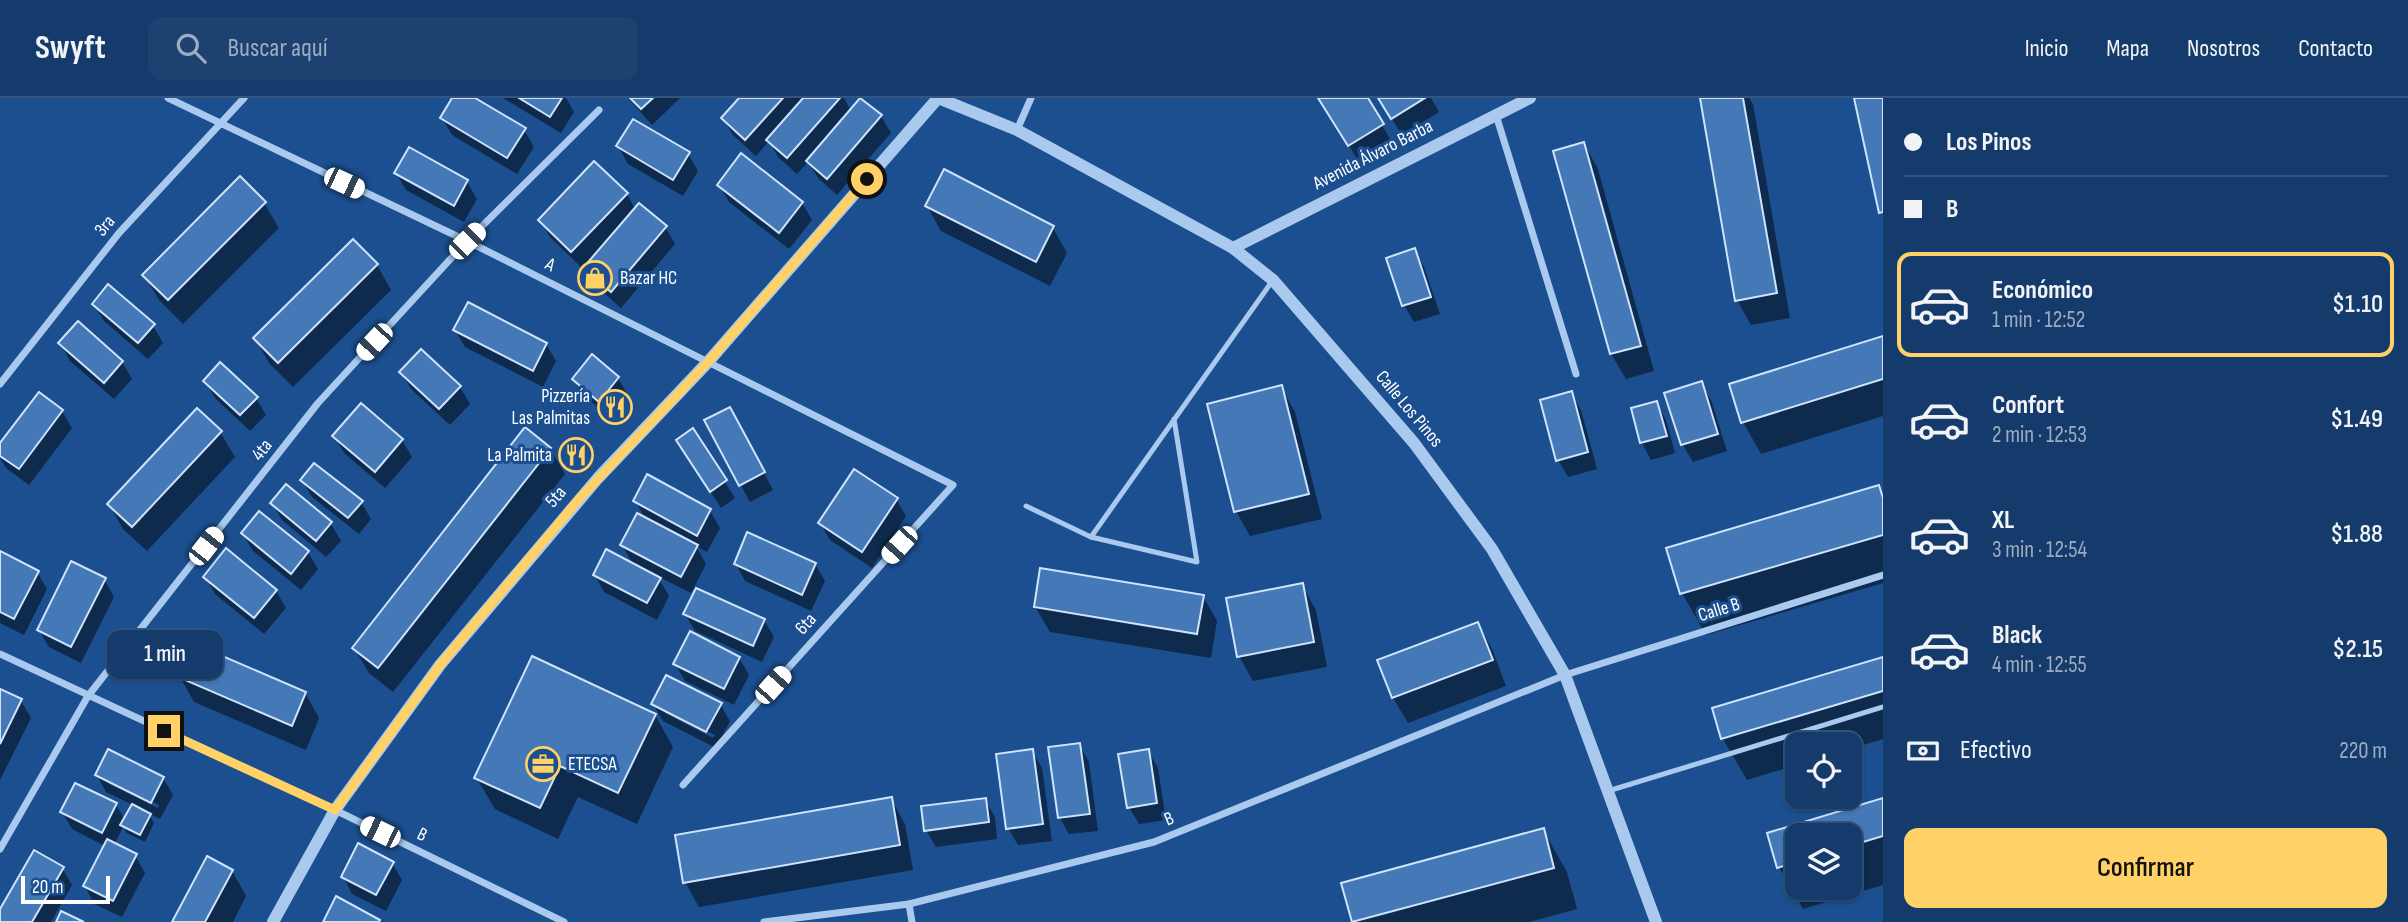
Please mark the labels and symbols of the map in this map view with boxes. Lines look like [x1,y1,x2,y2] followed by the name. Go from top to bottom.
[1308,115,1437,196] street label: Avenida Álvaro Barba
[851,163,883,195] route start
[321,165,368,201] car
[90,211,120,241] street label: 3ra
[445,219,490,263] car
[540,252,560,277] street label: A
[576,259,614,297] shop icon: Bazar HC
[620,267,677,290] place label: Bazar HC
[352,319,397,365] car
[1370,366,1448,452] street label: Calle Los Pinos
[512,385,590,430] place label: Pizzería Las Palmitas
[596,388,634,426] restaurant icon: Pizzería Las Palmitas
[246,435,278,465] street label: 4ta
[557,436,595,474] restaurant icon: La Palmita
[487,444,552,467] place label: La Palmita
[541,482,571,512] street label: 5ta
[878,522,921,568] car
[185,523,228,569] car
[1695,593,1743,627] street label: Calle B
[790,608,822,640] street label: 6ta
[106,630,222,678] callout: 1 min
[752,662,795,708] car
[148,715,180,747] route end
[524,745,562,783] office icon: ETECSA
[568,753,617,776] place label: ETECSA
[1161,807,1177,831] street label: B
[357,813,404,851] car
[413,823,431,847] street label: B
[21,873,110,905] scale bar

